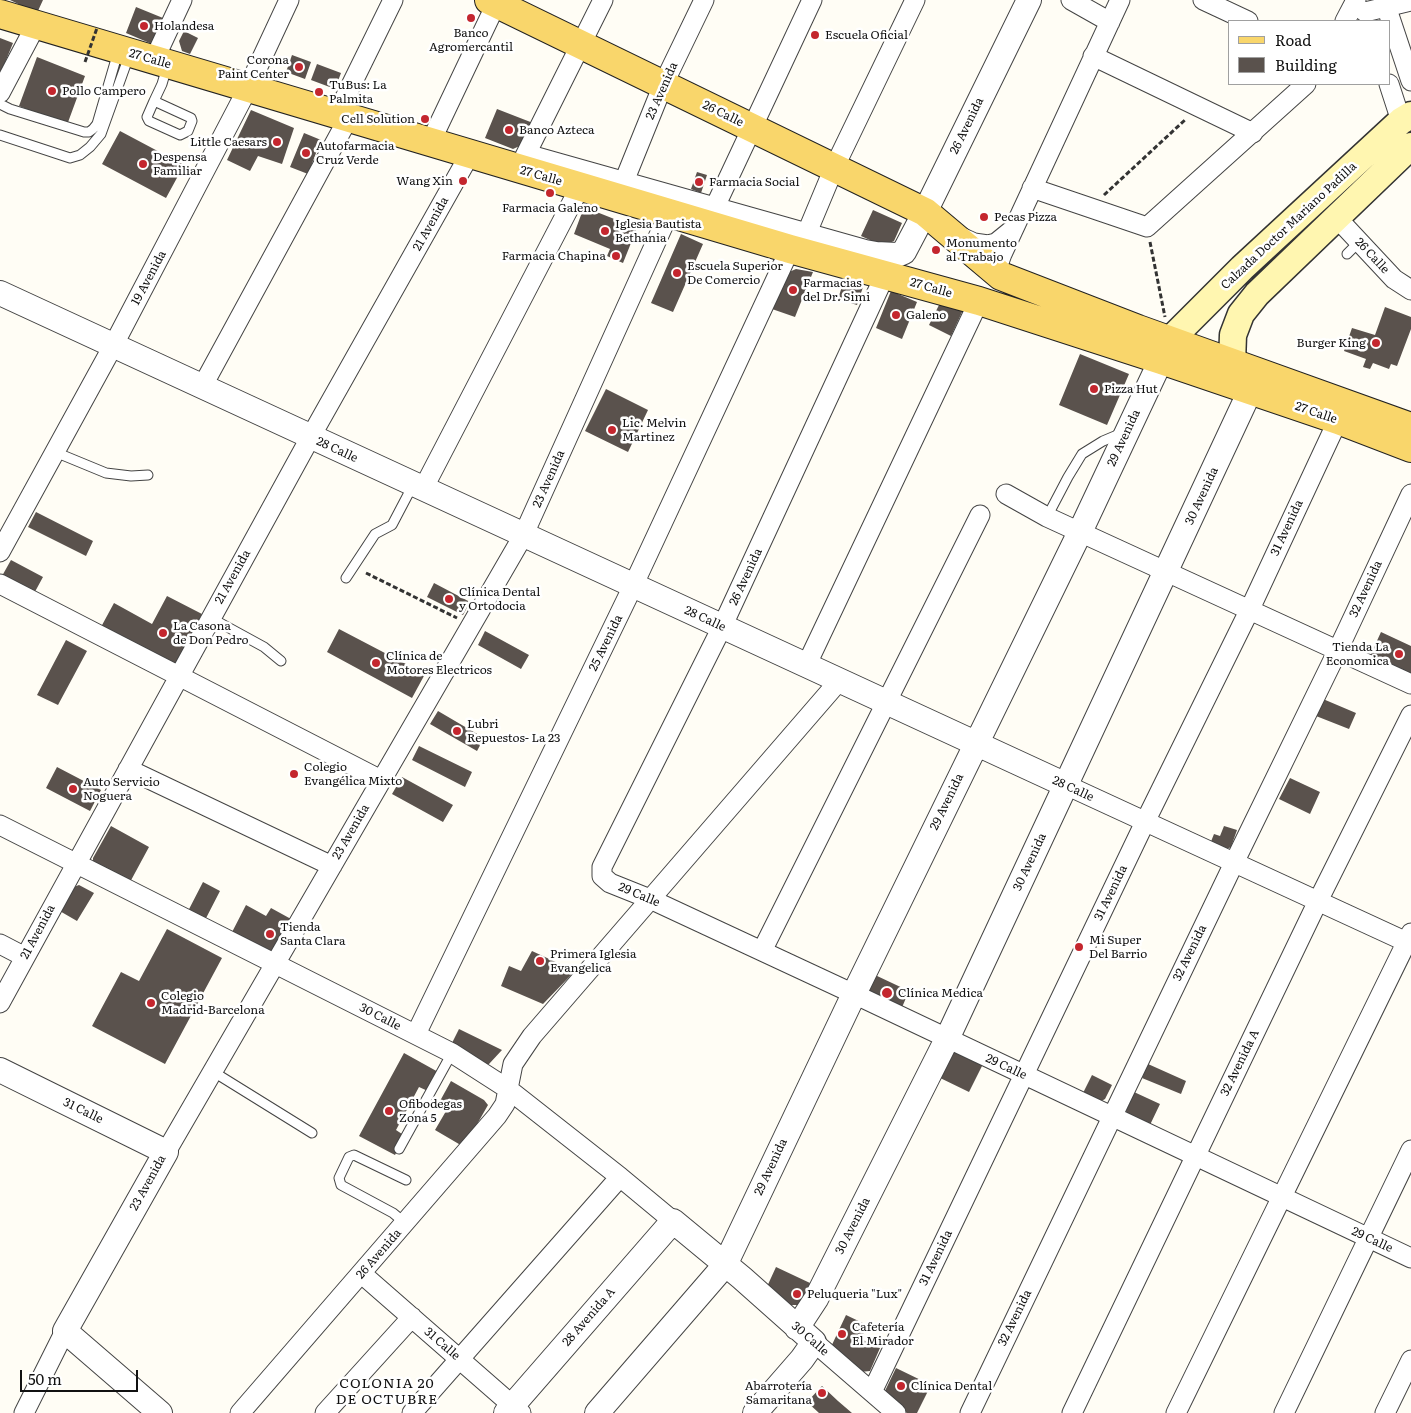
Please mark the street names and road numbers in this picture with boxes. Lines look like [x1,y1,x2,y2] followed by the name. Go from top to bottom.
[127,46,173,72] street label: 27 Calle
[643,60,681,122] street label: 23 Avenida
[947,95,987,157] street label: 26 Avenida
[700,98,746,130] street label: 26 Calle
[1218,159,1360,293] street label: Calzada Doctor Mariano Padilla
[518,163,564,189] street label: 27 Calle
[410,194,452,254] street label: 21 Avenida
[1352,235,1392,277] street label: 26 Calle
[129,248,169,308] street label: 19 Avenida
[908,275,954,301] street label: 27 Calle
[1293,399,1339,427] street label: 27 Calle
[1105,407,1143,469] street label: 29 Avenida
[314,434,360,466] street label: 28 Calle
[530,448,568,510] street label: 23 Avenida
[1182,465,1222,527] street label: 30 Avenida
[1268,498,1306,558] street label: 31 Avenida
[727,546,765,608] street label: 26 Avenida
[212,547,254,607] street label: 21 Avenida
[1347,558,1385,620] street label: 32 Avenida
[682,603,728,635] street label: 28 Calle
[586,612,626,674] street label: 25 Avenida
[927,771,967,833] street label: 29 Avenida
[1050,773,1096,805] street label: 28 Calle
[329,802,373,862] street label: 23 Avenida
[1010,831,1050,893] street label: 30 Avenida
[1091,863,1131,923] street label: 31 Avenida
[616,880,662,910] street label: 29 Calle
[18,902,58,962] street label: 21 Avenida
[1170,922,1210,984] street label: 32 Avenida
[357,1000,403,1034] street label: 30 Calle
[1218,1027,1262,1099] street label: 32 Avenida A
[983,1051,1029,1083] street label: 29 Calle
[61,1095,105,1127] street label: 31 Calle
[752,1136,790,1198] street label: 29 Avenida
[127,1153,169,1213] street label: 23 Avenida
[832,1195,874,1257] street label: 30 Avenida
[1349,1224,1395,1256] street label: 29 Calle
[353,1226,405,1282] street label: 26 Avenida
[916,1228,956,1288] street label: 31 Avenida
[560,1285,618,1349] street label: 28 Avenida A
[995,1287,1035,1349] street label: 32 Avenida
[788,1319,832,1359] street label: 30 Calle
[421,1325,463,1363] street label: 31 Calle

